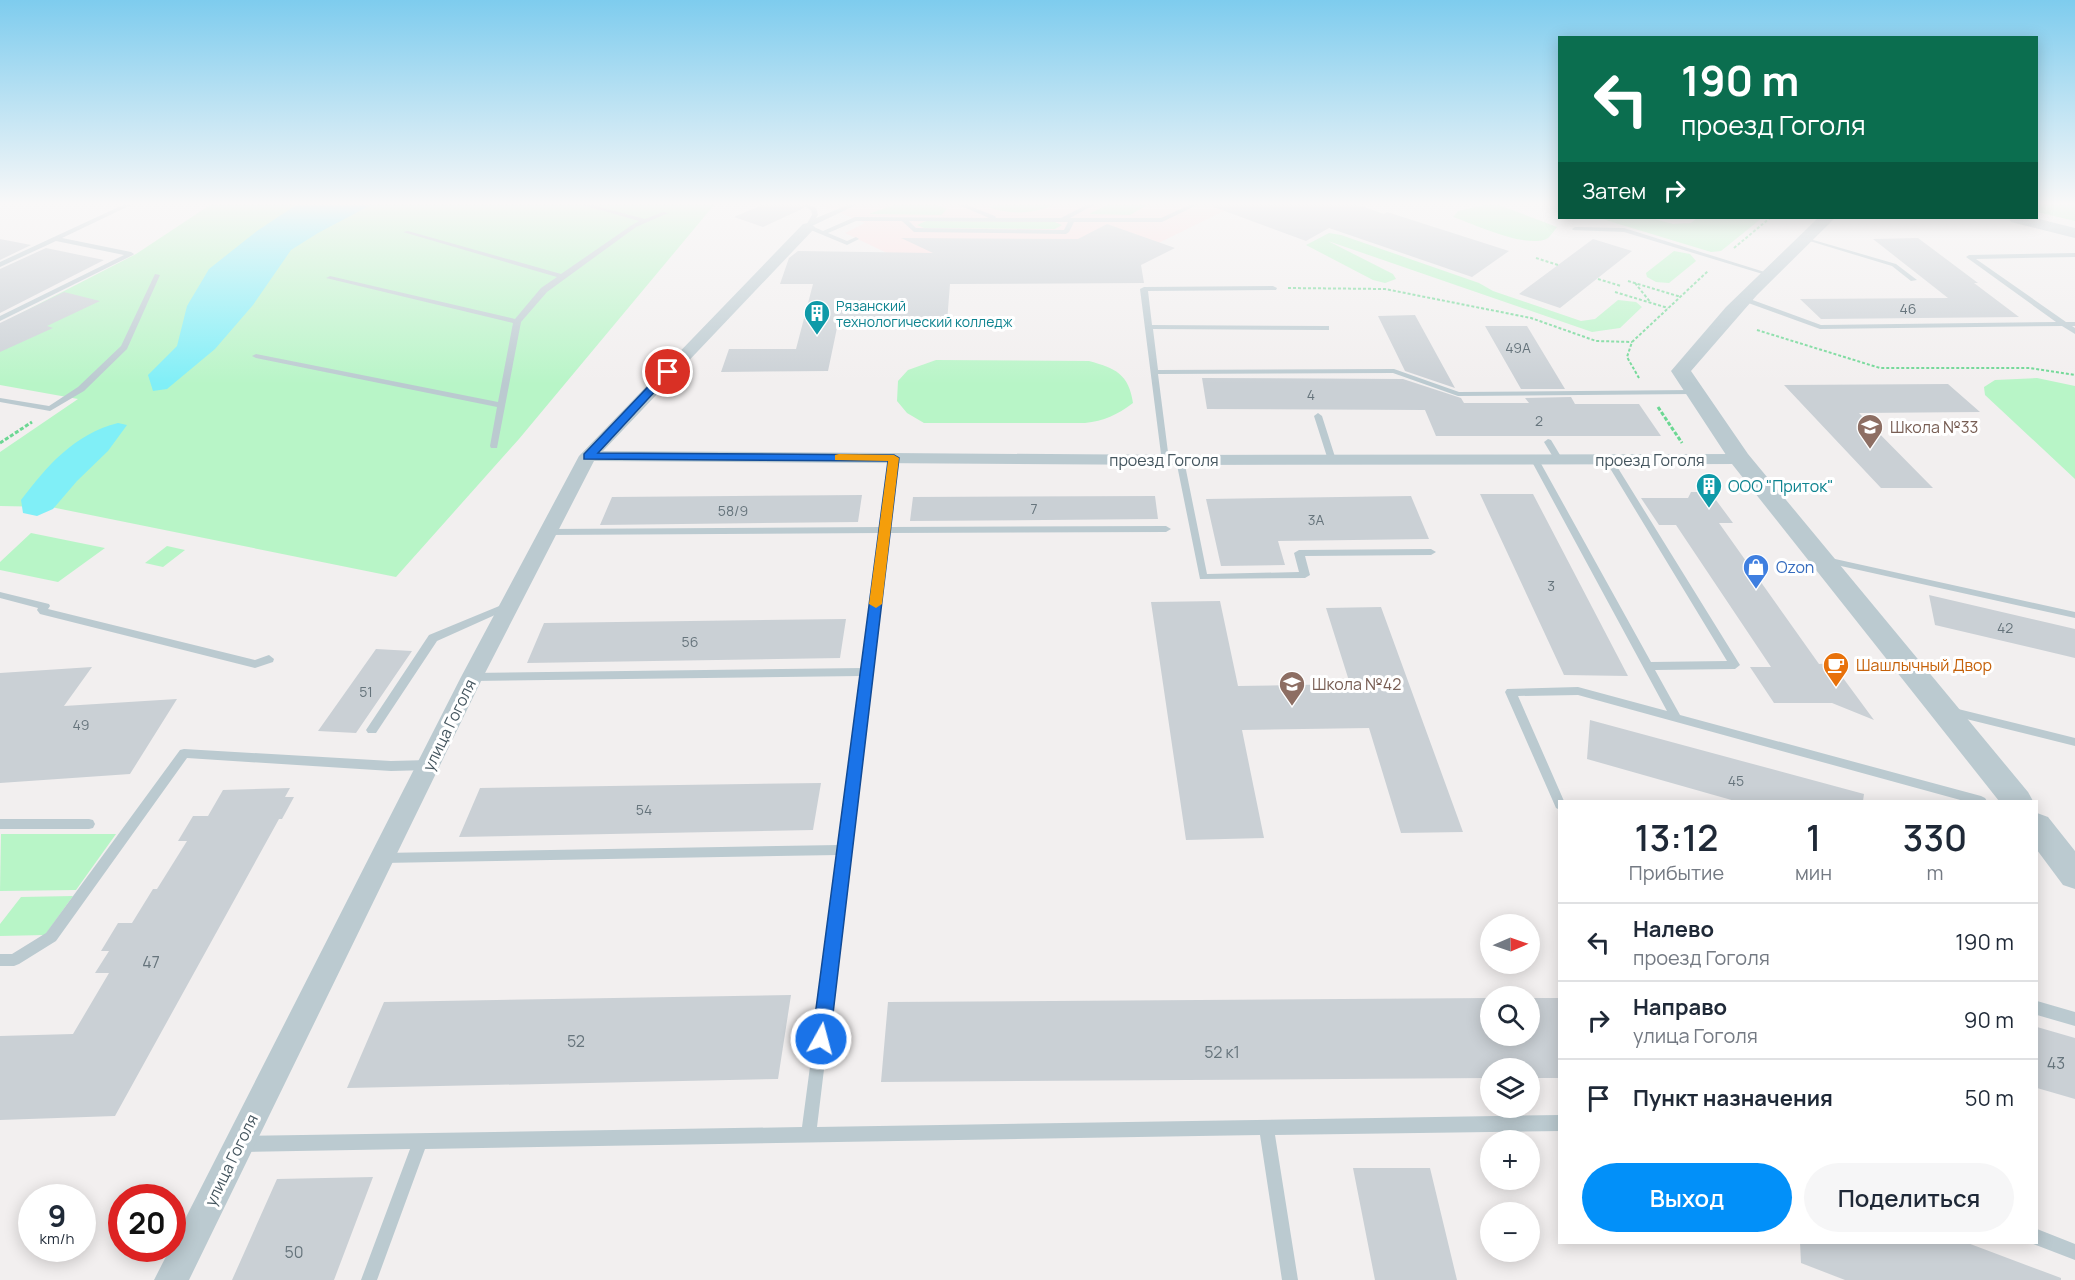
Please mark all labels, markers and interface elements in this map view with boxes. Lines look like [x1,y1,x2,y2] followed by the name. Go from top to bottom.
[1681,51,1799,109] text: 190 m
[1582,60,1660,138] icon: left
[1681,106,1866,143] text: проезд Гоголя
[1658,174,1691,207] icon: right
[1582,176,1646,206] text: Затем
[836,296,1013,331] place label: Рязанский технологический колледж
[802,298,832,336] building icon: Рязанский технологический колледж
[1900,299,1916,318] house number: 46
[1505,338,1531,357] house number: 49А
[642,346,693,397] pin
[651,355,684,388] icon: arrive
[1307,385,1315,404] house number: 4
[1535,411,1543,430] house number: 2
[1855,412,1885,450] school or university icon: Школа №33
[1890,416,1978,438] place label: Школа №33
[1109,449,1219,471] street label: проезд Гоголя
[1595,449,1705,471] street label: проезд Гоголя
[1694,471,1724,509] building icon: ООО "Приток"
[1728,475,1833,497] place label: ООО "Приток"
[1030,499,1038,518] house number: 7
[718,501,748,520] house number: 58/9
[1308,510,1324,529] house number: 3А
[1741,552,1771,590] shop icon: Ozon
[1776,556,1814,578] place label: Ozon
[1547,576,1555,595] house number: 3
[1997,618,2013,637] house number: 42
[682,632,698,651] house number: 56
[1821,650,1851,688] cafe icon: Шашлычный Двор
[1856,654,1992,676] place label: Шашлычный Двор
[1277,669,1307,707] school or university icon: Школа №42
[1312,673,1401,695] place label: Школа №42
[417,675,481,775] street label: улица Гоголя
[359,682,373,701] house number: 51
[73,715,89,734] house number: 49
[1728,771,1744,790] house number: 45
[636,800,652,819] house number: 54
[1635,813,1718,862] text: 13:12
[1806,813,1821,862] text: 1
[1903,813,1967,862] text: 330
[1629,859,1724,886] text: Прибытие
[1795,859,1832,886] text: мин
[1926,859,1943,886] text: m
[1480,914,1540,974] north arrow
[1480,914,1540,1262] map controls
[1633,914,1714,944] text: Налево
[1582,926,1615,959] icon: left
[1955,927,2014,957] text: 190 m
[1633,944,1770,971] text: проезд Гоголя
[142,951,160,973] house number: 47
[1480,986,1540,1046] button: search
[1633,992,1727,1022] text: Направо
[1582,1004,1615,1037] icon: right
[1964,1005,2014,1035] text: 90 m
[789,1007,853,1071] position arrow
[1633,1022,1758,1049] text: улица Гоголя
[567,1030,585,1052] house number: 52
[1204,1041,1240,1063] house number: 52 к1
[2047,1052,2065,1074] house number: 43
[1480,1058,1540,1118] button: layers
[1582,1082,1615,1115] icon: arrive
[1633,1083,1833,1113] text: Пункт назначения
[1965,1083,2014,1113] text: 50 m
[199,1110,263,1210] street label: улица Гоголя
[1480,1130,1540,1190] button: +
[1582,1163,1792,1232] button: Выход
[1804,1163,2014,1232] button: Поделиться
[108,1184,186,1262] speed limit sign: 20
[48,1195,66,1236] text: 9
[1480,1202,1540,1262] button: −
[40,1228,74,1249] text: km/h
[285,1241,304,1263] house number: 50

